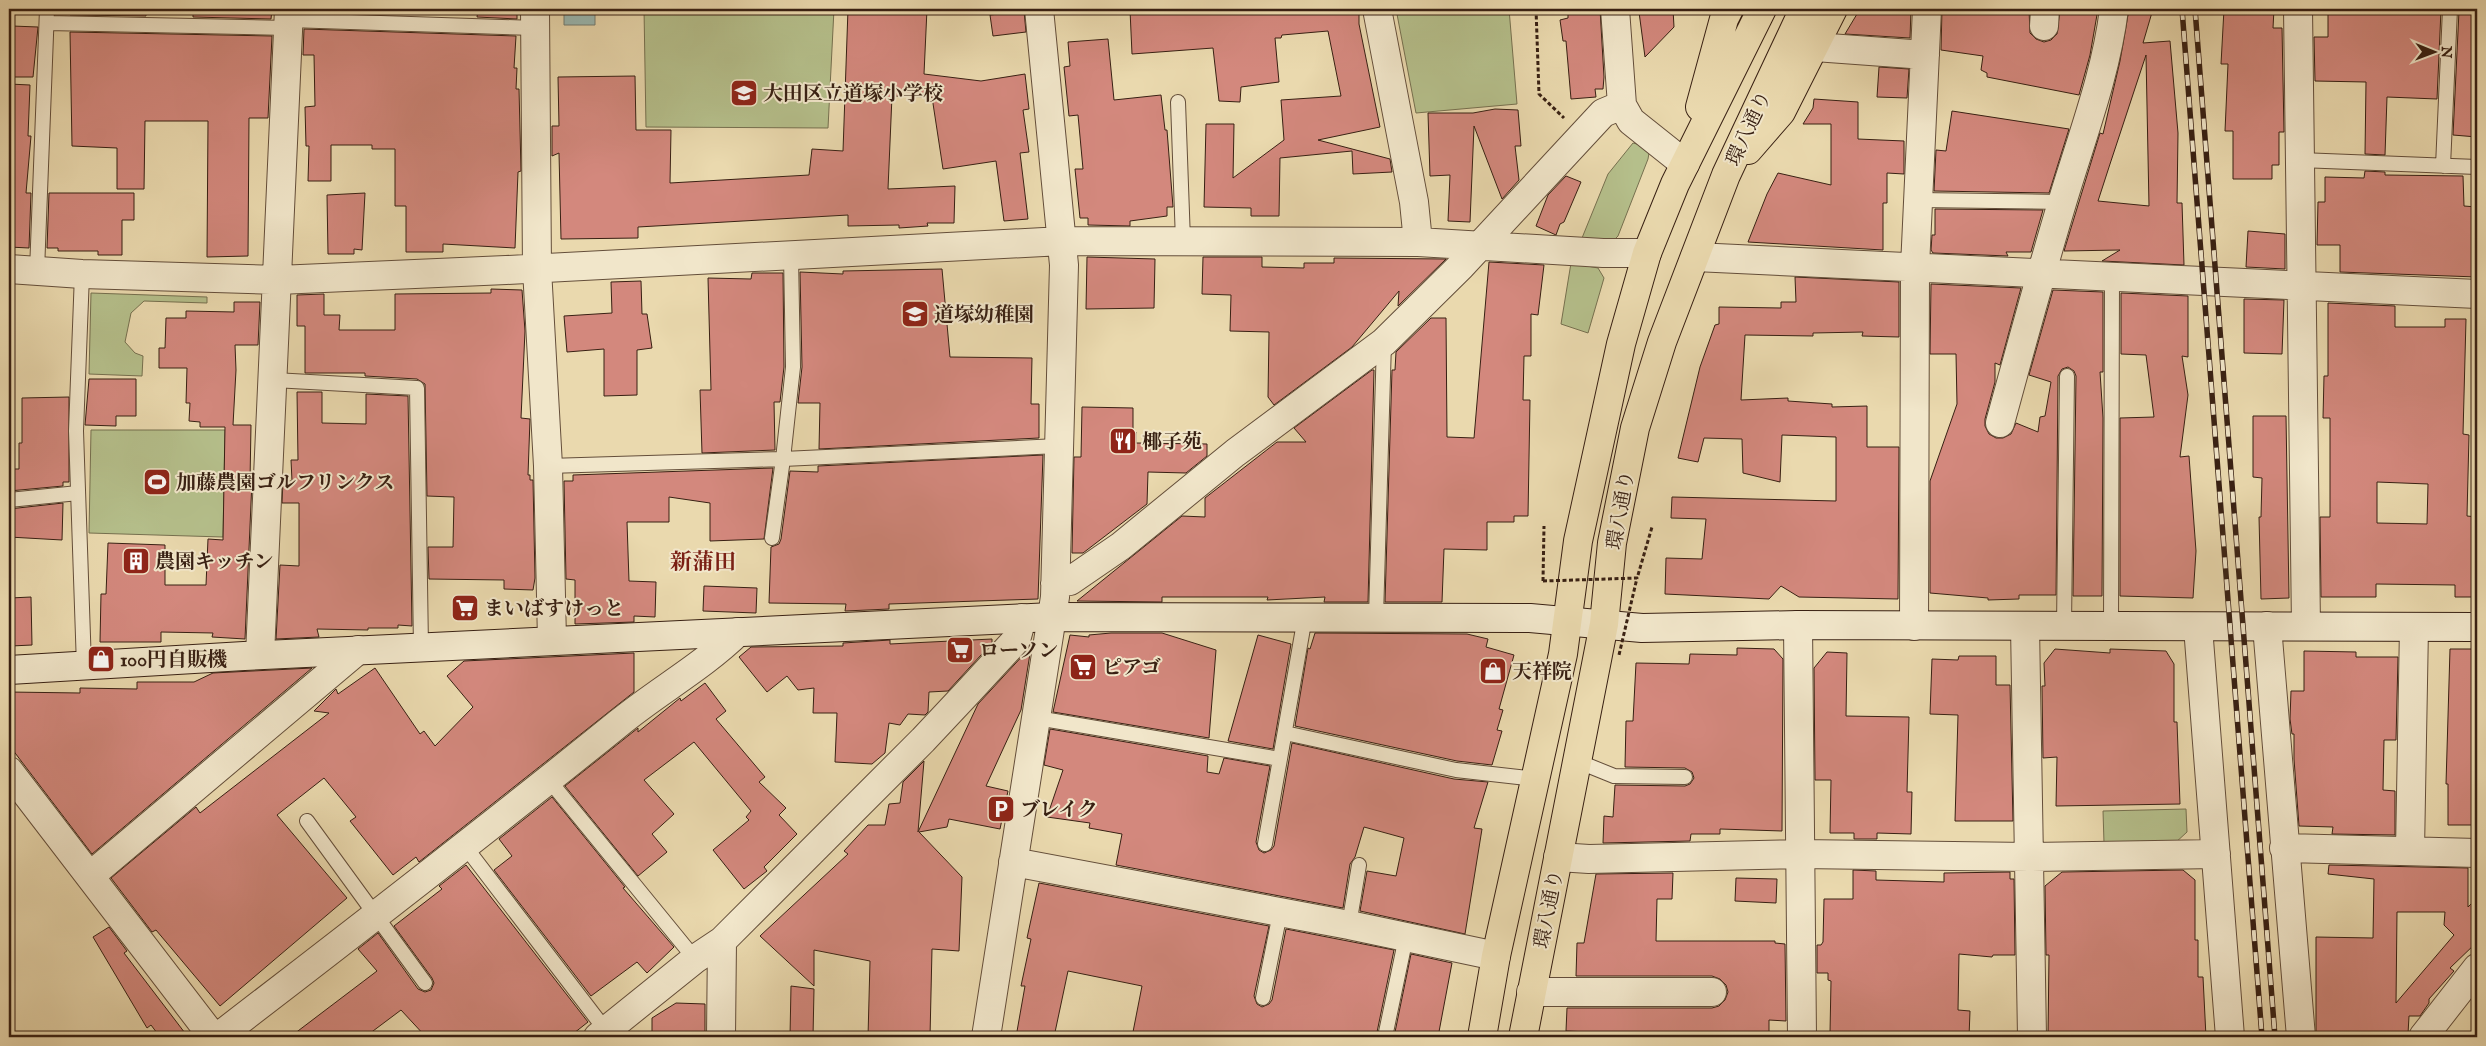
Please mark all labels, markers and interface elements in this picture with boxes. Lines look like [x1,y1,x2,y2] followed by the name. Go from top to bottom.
[2408,28,2458,78] north arrow
[2437,45,2455,58] text: N
[729,78,759,108] school or university icon: 大田区立道塚小学校
[763,82,943,107] place label: 大田区立道塚小学校
[1721,87,1778,170] street label: 環八通り
[900,299,930,329] school or university icon: 道塚幼稚園
[934,303,1034,328] place label: 道塚幼稚園
[1108,426,1138,456] restaurant icon: 椰子苑
[1142,430,1202,455] place label: 椰子苑
[142,467,172,497] sports icon: 加藤農園ゴルフリンクス
[1602,469,1641,552] street label: 環八通り
[176,471,395,496] place label: 加藤農園ゴルフリンクス
[121,546,151,576] building icon: 農園キッチン
[670,549,736,577] district label: 新蒲田
[155,550,274,575] place label: 農園キッチン
[450,593,480,623] supermarket icon: まいばすけっと
[484,597,624,622] place label: まいばすけっと
[945,635,975,665] supermarket icon: ローソン
[979,639,1058,664] place label: ローソン
[86,644,116,674] shop icon: 100円自販機
[120,648,227,673] place label: 100円自販機
[1068,652,1098,682] supermarket icon: ピアゴ
[1102,656,1161,681] place label: ピアゴ
[1478,656,1508,686] shop icon: 天祥院
[1512,660,1572,685] place label: 天祥院
[986,794,1016,824] parking icon: ブレイク
[1020,798,1098,823] place label: ブレイク
[1530,868,1569,951] street label: 環八通り

